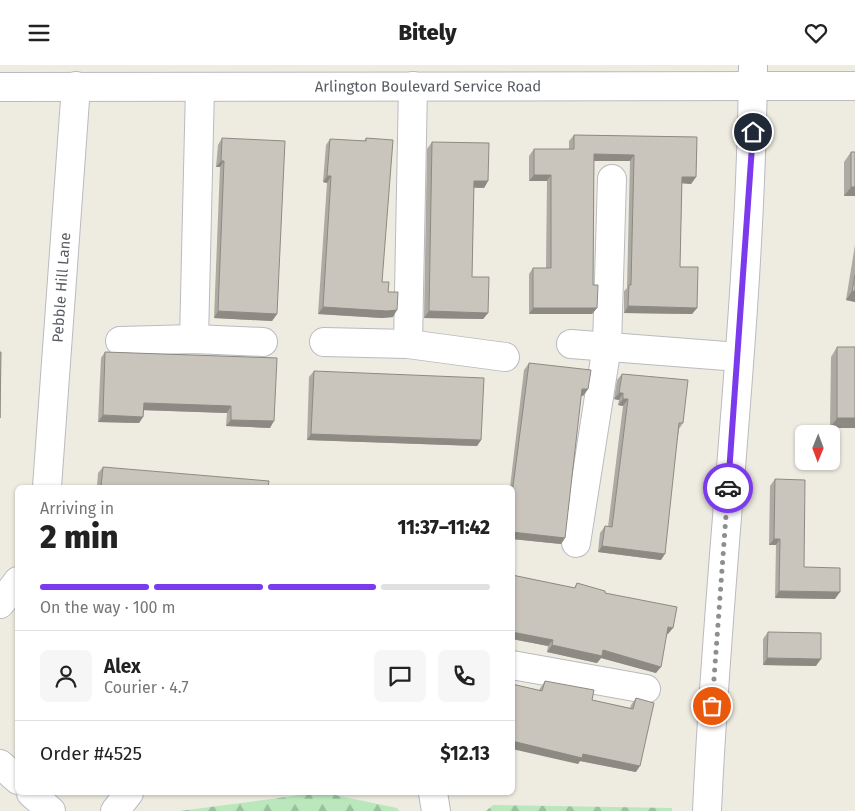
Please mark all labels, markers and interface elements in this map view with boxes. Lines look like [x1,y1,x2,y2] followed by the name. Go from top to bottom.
[25,19,53,47] icon: menu
[398,19,457,46] text: Bitely
[802,19,830,47] icon: heart
[315,77,541,96] street label: Arlington Boulevard Service Road
[732,111,774,153] pin
[739,118,767,146] icon: home
[48,232,74,343] street label: Pebble Hill Lane
[795,425,840,470] north arrow
[795,425,840,470] map controls
[703,463,753,513] courier
[714,474,742,502] icon: car
[40,499,114,518] text: Arriving in
[397,516,490,539] text: 11:37–11:42
[40,518,118,556] text: 2 min
[40,598,175,617] text: On the way · 100 m
[40,650,92,702] button: person
[374,650,426,702] button: chat
[438,650,490,702] button: phone
[104,655,141,678] text: Alex
[104,678,189,697] text: Courier · 4.7
[691,685,733,727] pin
[698,692,726,720] icon: bag
[40,742,142,765] text: Order #4525
[440,742,490,765] text: $12.13

